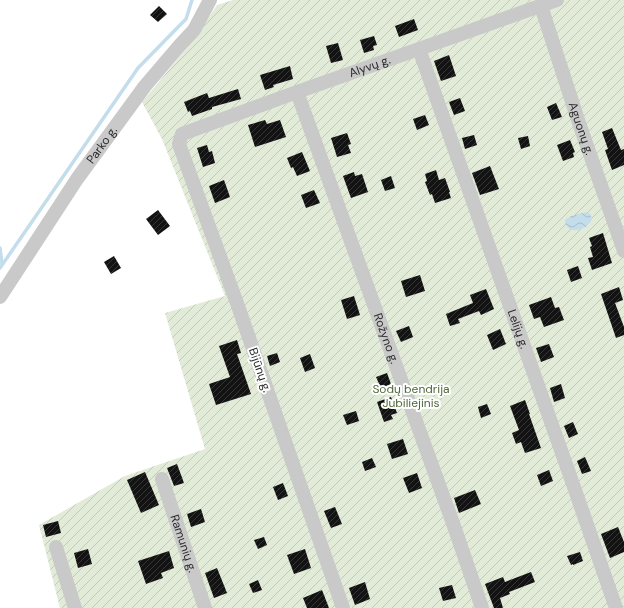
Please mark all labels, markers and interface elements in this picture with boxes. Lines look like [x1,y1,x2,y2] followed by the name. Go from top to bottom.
[347,52,392,81] street label: Alyvų g.
[565,100,598,157] street label: Aguonų g.
[83,123,121,167] street label: Parko g.
[504,307,532,351] street label: Lelijų g.
[370,311,403,366] street label: Rožyno g.
[245,346,275,394] street label: Bijūnų g.
[372,381,450,411] park label: Sodų bendrija Jubiliejinis
[166,512,201,575] street label: Ramunių g.

